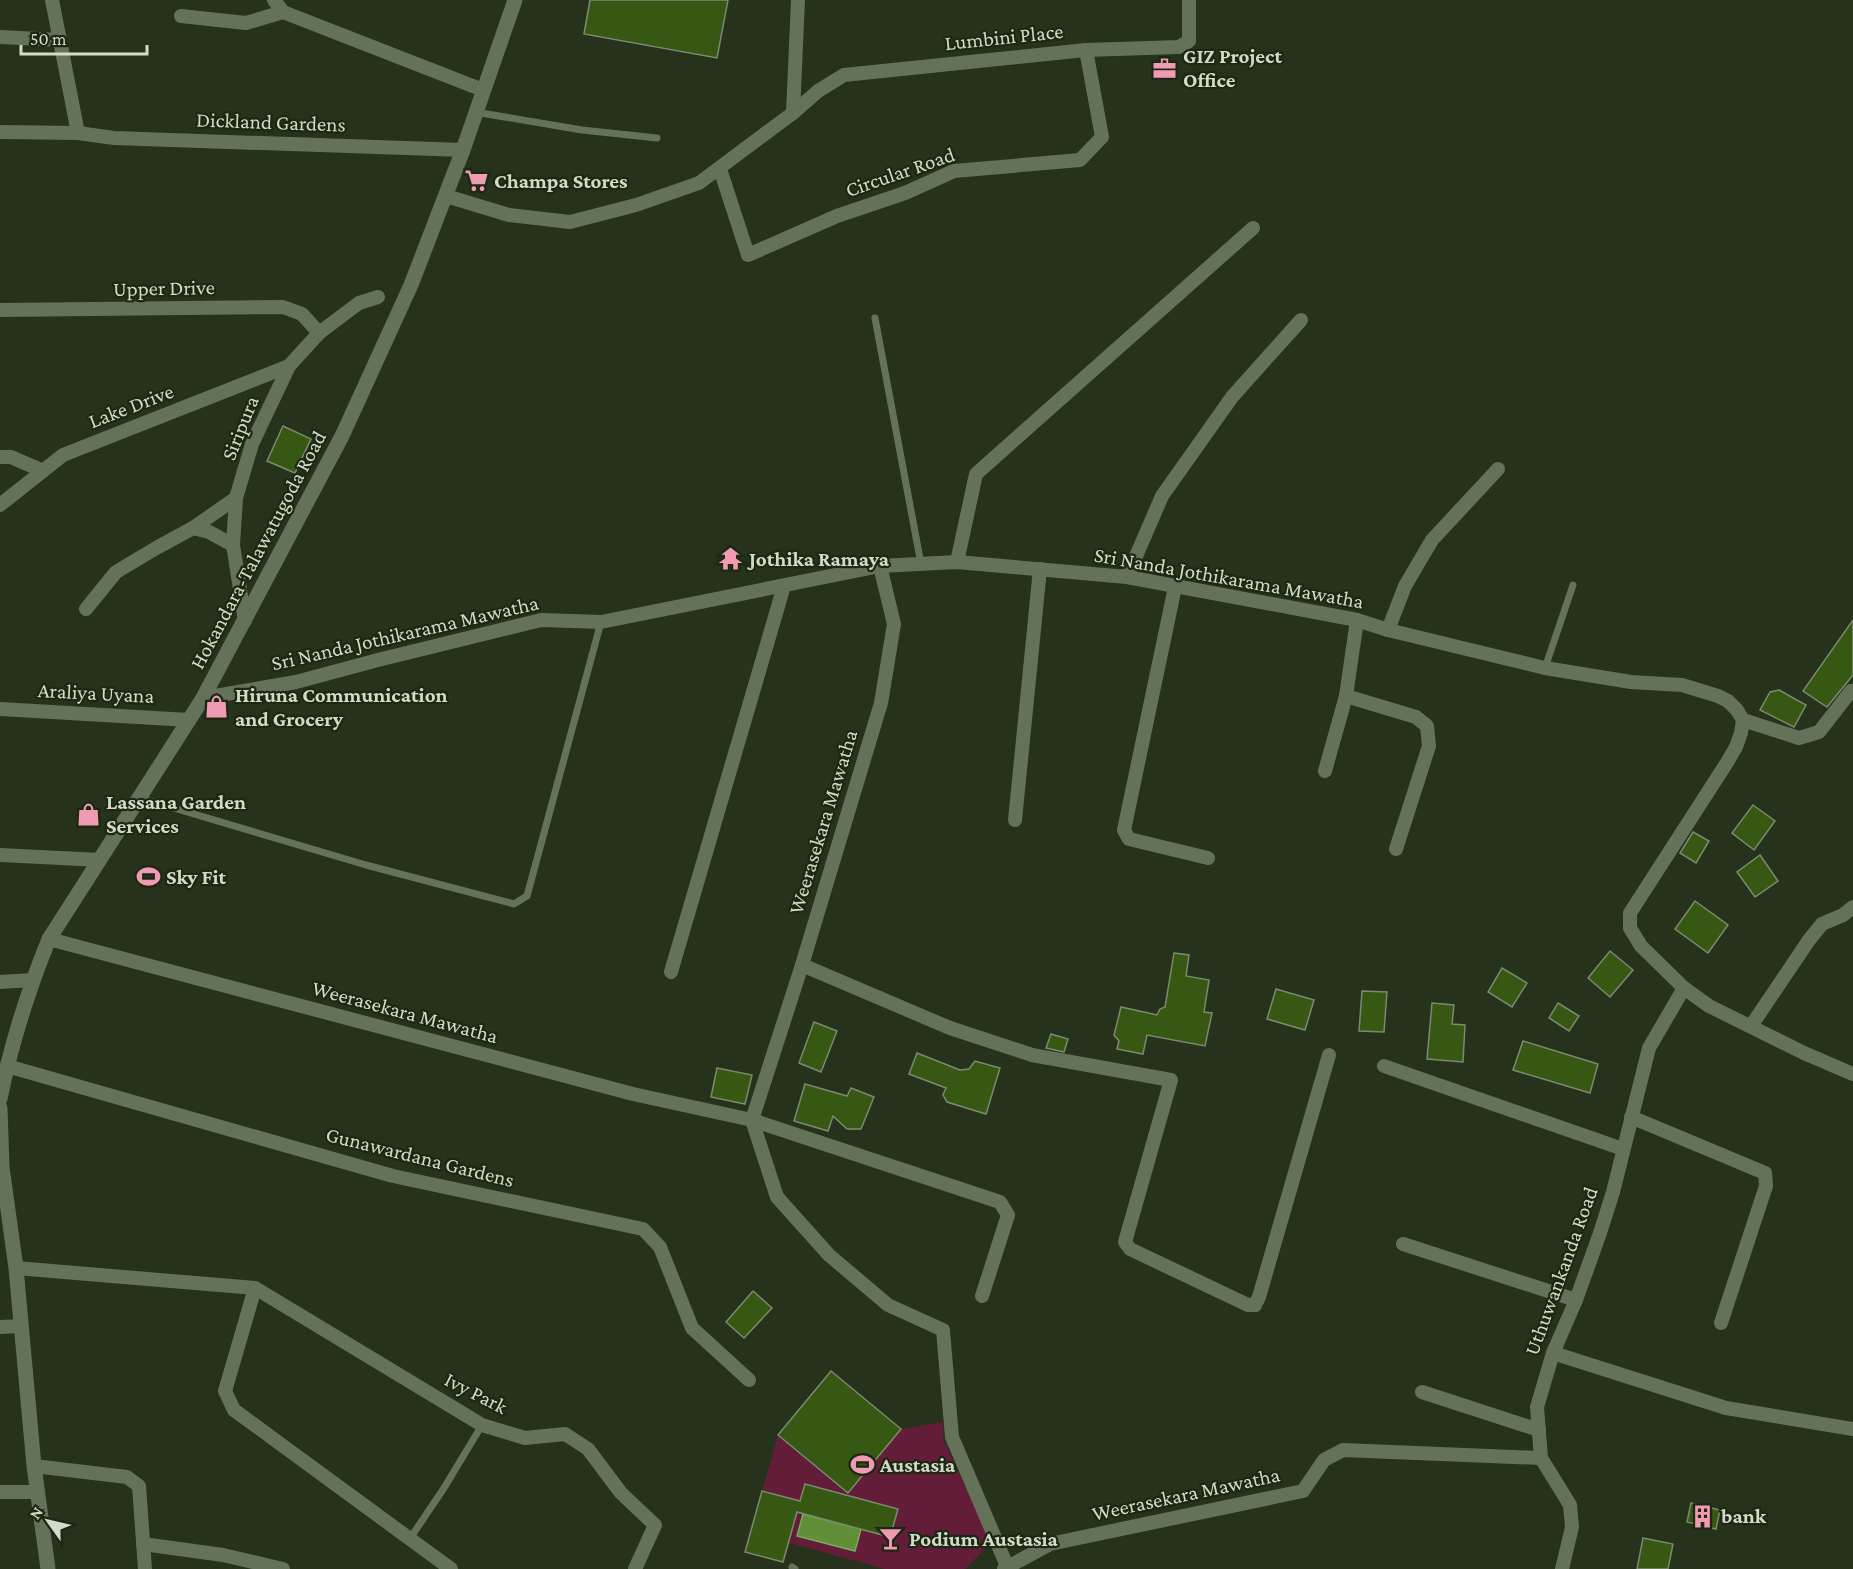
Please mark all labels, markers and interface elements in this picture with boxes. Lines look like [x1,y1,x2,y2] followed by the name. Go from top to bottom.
[21,18,147,56] scale bar
[944,19,1064,55] street label: Lumbini Place
[30,29,67,49] text: 50 m
[1183,44,1282,92] place label: GIZ Project Office
[1152,55,1178,81] office icon: GIZ Project Office
[196,107,346,137] street label: Dickland Gardens
[842,142,958,202] street label: Circular Road
[463,168,489,194] supermarket icon: Champa Stores
[494,169,628,193] place label: Champa Stores
[113,275,215,301] street label: Upper Drive
[85,379,177,433] street label: Lake Drive
[216,392,264,464] street label: Siripura
[185,427,331,673] street label: Hokandara-Talawatugoda Road
[1092,542,1366,614] street label: Sri Nanda Jothikarama Mawatha
[718,546,744,572] temple icon: Jothika Ramaya
[747,547,890,571] place label: Jothika Ramaya
[269,590,541,675] street label: Sri Nanda Jothikarama Mawatha
[37,678,155,708] street label: Araliya Uyana
[235,683,448,731] place label: Hiruna Communication and Grocery
[204,694,230,720] shop icon: Hiruna Communication and Grocery
[784,727,863,917] street label: Weerasekara Mawatha
[106,790,246,838] place label: Lassana Garden Services
[75,801,101,827] shop icon: Lassana Garden Services
[135,864,161,890] sports icon: Sky Fit
[166,865,226,889] place label: Sky Fit
[309,976,501,1048] street label: Weerasekara Mawatha
[324,1122,516,1192] street label: Gunawardana Gardens
[1519,1184,1603,1358] street label: Uthuwankanda Road
[441,1367,511,1419] street label: Ivy Park
[849,1452,875,1478] sports icon: Austasia
[879,1453,956,1477] place label: Austasia
[1090,1462,1282,1526] street label: Weerasekara Mawatha
[18,1491,78,1551] north arrow
[1690,1503,1716,1529] building icon: bank
[26,1504,46,1522] text: N
[1720,1504,1767,1528] place label: bank
[878,1526,904,1552] bar icon: Podium Austasia
[909,1527,1059,1551] place label: Podium Austasia

